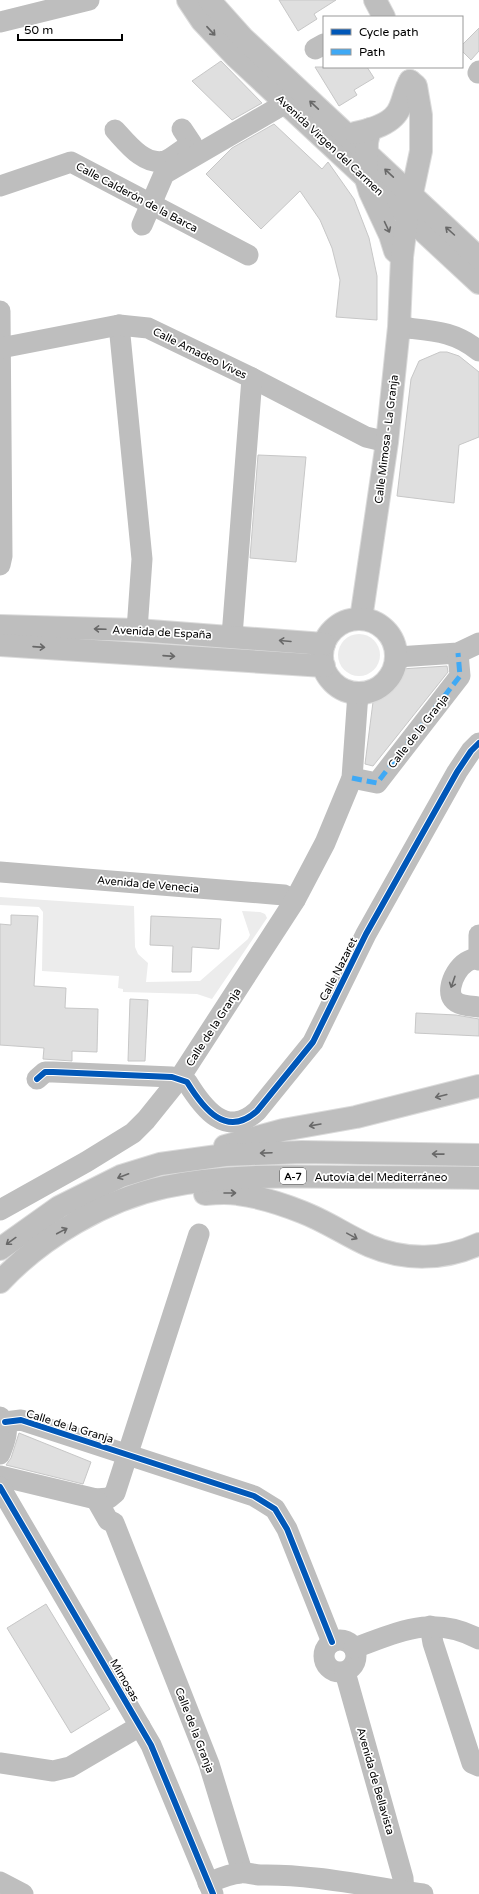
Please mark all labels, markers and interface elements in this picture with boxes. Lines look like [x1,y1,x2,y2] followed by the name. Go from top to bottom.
[18,16,122,42] scale bar
[323,16,463,68] legend
[24,23,53,37] text: 50 m
[359,25,418,39] text: Cycle path
[207,26,216,36] one-way arrow
[359,45,385,59] text: Path
[273,92,386,199] street label: Avenida Virgen del Carmen
[309,101,319,110] one-way arrow
[74,160,200,235] street label: Calle Calderón de la Barca
[384,169,394,178] one-way arrow
[384,221,391,233] one-way arrow
[445,226,455,236] one-way arrow
[151,325,249,382] street label: Calle Amadeo Vives
[372,374,401,504] street label: Calle Mimosa - La Granja
[112,623,212,642] street label: Avenida de España
[94,625,107,633] one-way arrow
[279,637,292,645] one-way arrow
[32,644,45,651] one-way arrow
[162,652,175,659] one-way arrow
[385,692,451,771] street label: Calle de la Granja
[96,874,199,895] street label: Avenida de Venecia
[317,935,360,1003] street label: Calle Nazaret
[449,976,456,989] one-way arrow
[183,986,244,1069] street label: Calle de la Granja
[435,1092,448,1100] one-way arrow
[309,1121,322,1129] one-way arrow
[260,1149,273,1157] one-way arrow
[432,1150,445,1158] one-way arrow
[280,1168,306,1184] road number: A-7
[315,1171,448,1184] street label: Autovía del Mediterráneo
[117,1173,129,1181] one-way arrow
[223,1189,236,1197] one-way arrow
[56,1227,68,1234] one-way arrow
[346,1233,358,1240] one-way arrow
[6,1237,17,1245] one-way arrow
[25,1407,115,1446] street label: Calle de la Granja
[107,1657,142,1704] street label: Mimosas
[172,1686,217,1775] street label: Calle de la Granja
[354,1726,397,1836] street label: Avenida de Bellavista

